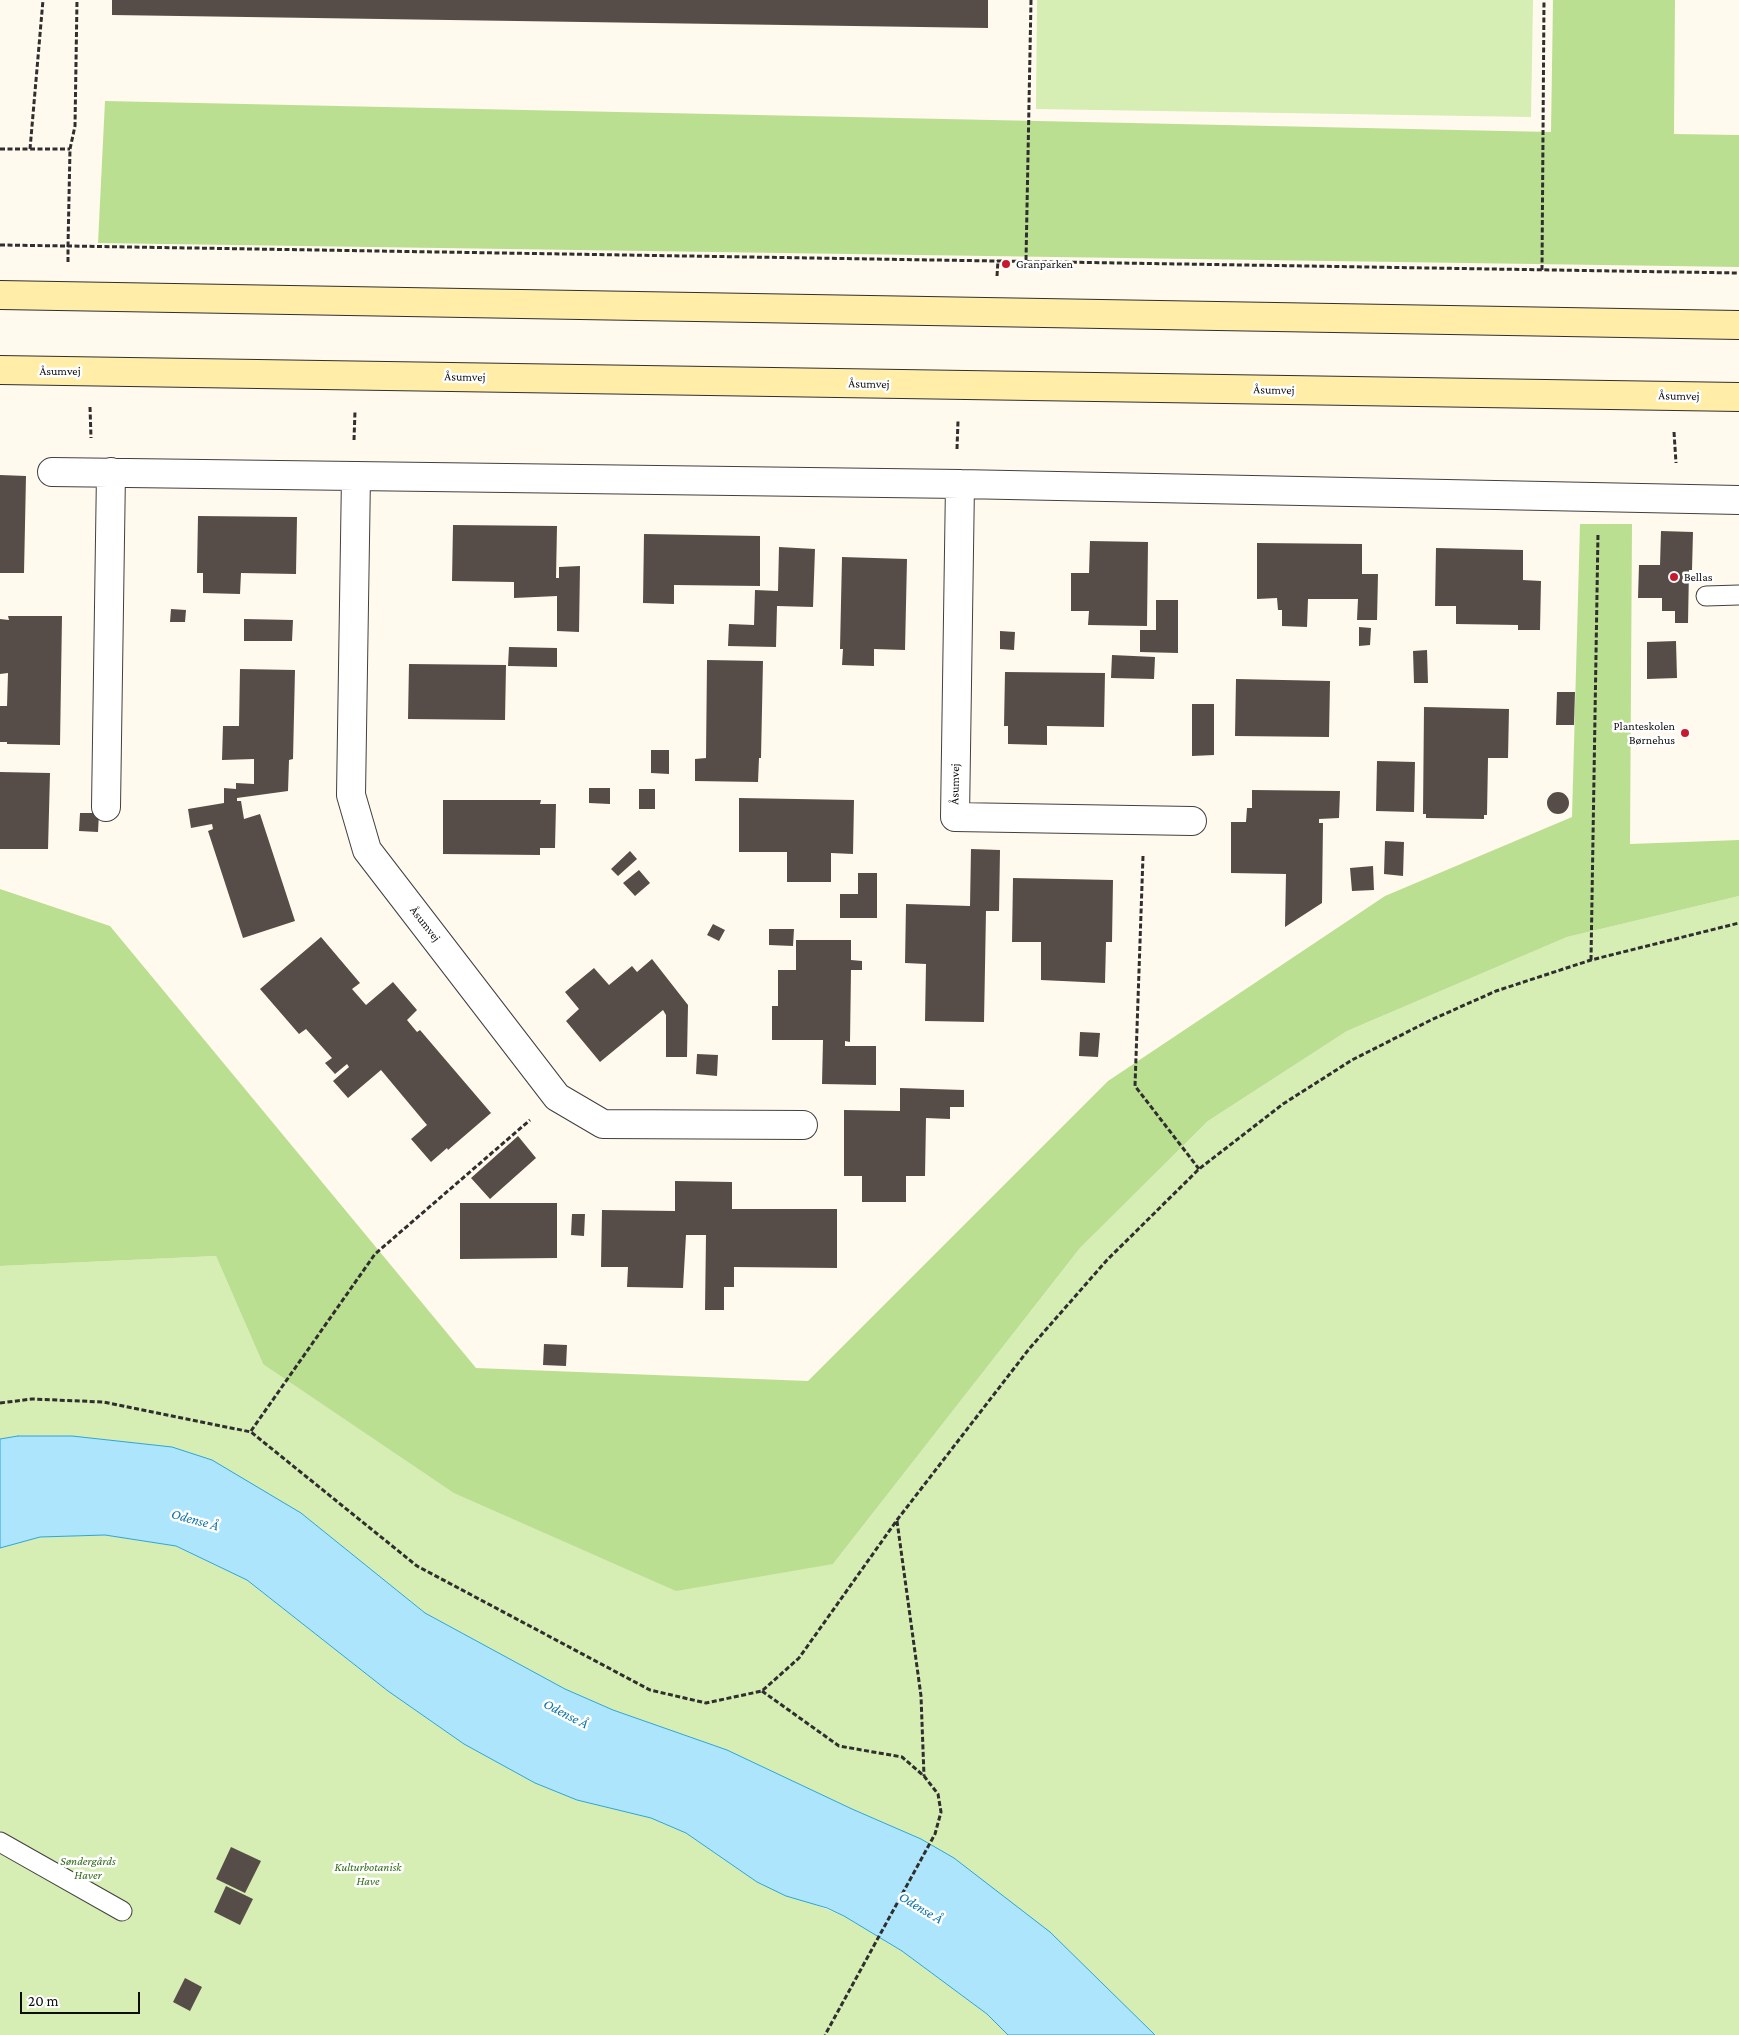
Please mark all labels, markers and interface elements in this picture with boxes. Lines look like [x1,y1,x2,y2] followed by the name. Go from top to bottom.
[1016,257,1073,271] place label: Granparken
[1000,258,1012,270] marker: Granparken
[39,364,81,378] street label: Åsumvej
[444,369,486,385] street label: Åsumvej
[848,376,890,392] street label: Åsumvej
[1253,382,1295,398] street label: Åsumvej
[1658,388,1700,404] street label: Åsumvej
[1684,570,1712,584] place label: Bellas
[1668,571,1680,583] marker: Bellas
[1613,719,1675,747] place label: Planteskolen Børnehus
[1679,727,1691,739] marker: Planteskolen Børnehus
[947,763,963,805] street label: Åsumvej
[407,903,443,945] street label: Åsumvej
[169,1506,221,1534] water label: Odense Å
[541,1695,591,1733] water label: Odense Å
[60,1854,116,1882] park label: Søndergårds Haver
[334,1860,402,1888] park label: Kulturbotanisk Have
[896,1888,946,1928] water label: Odense Å
[22,1982,142,2014] scale bar
[28,1993,59,2009] text: 20 m

